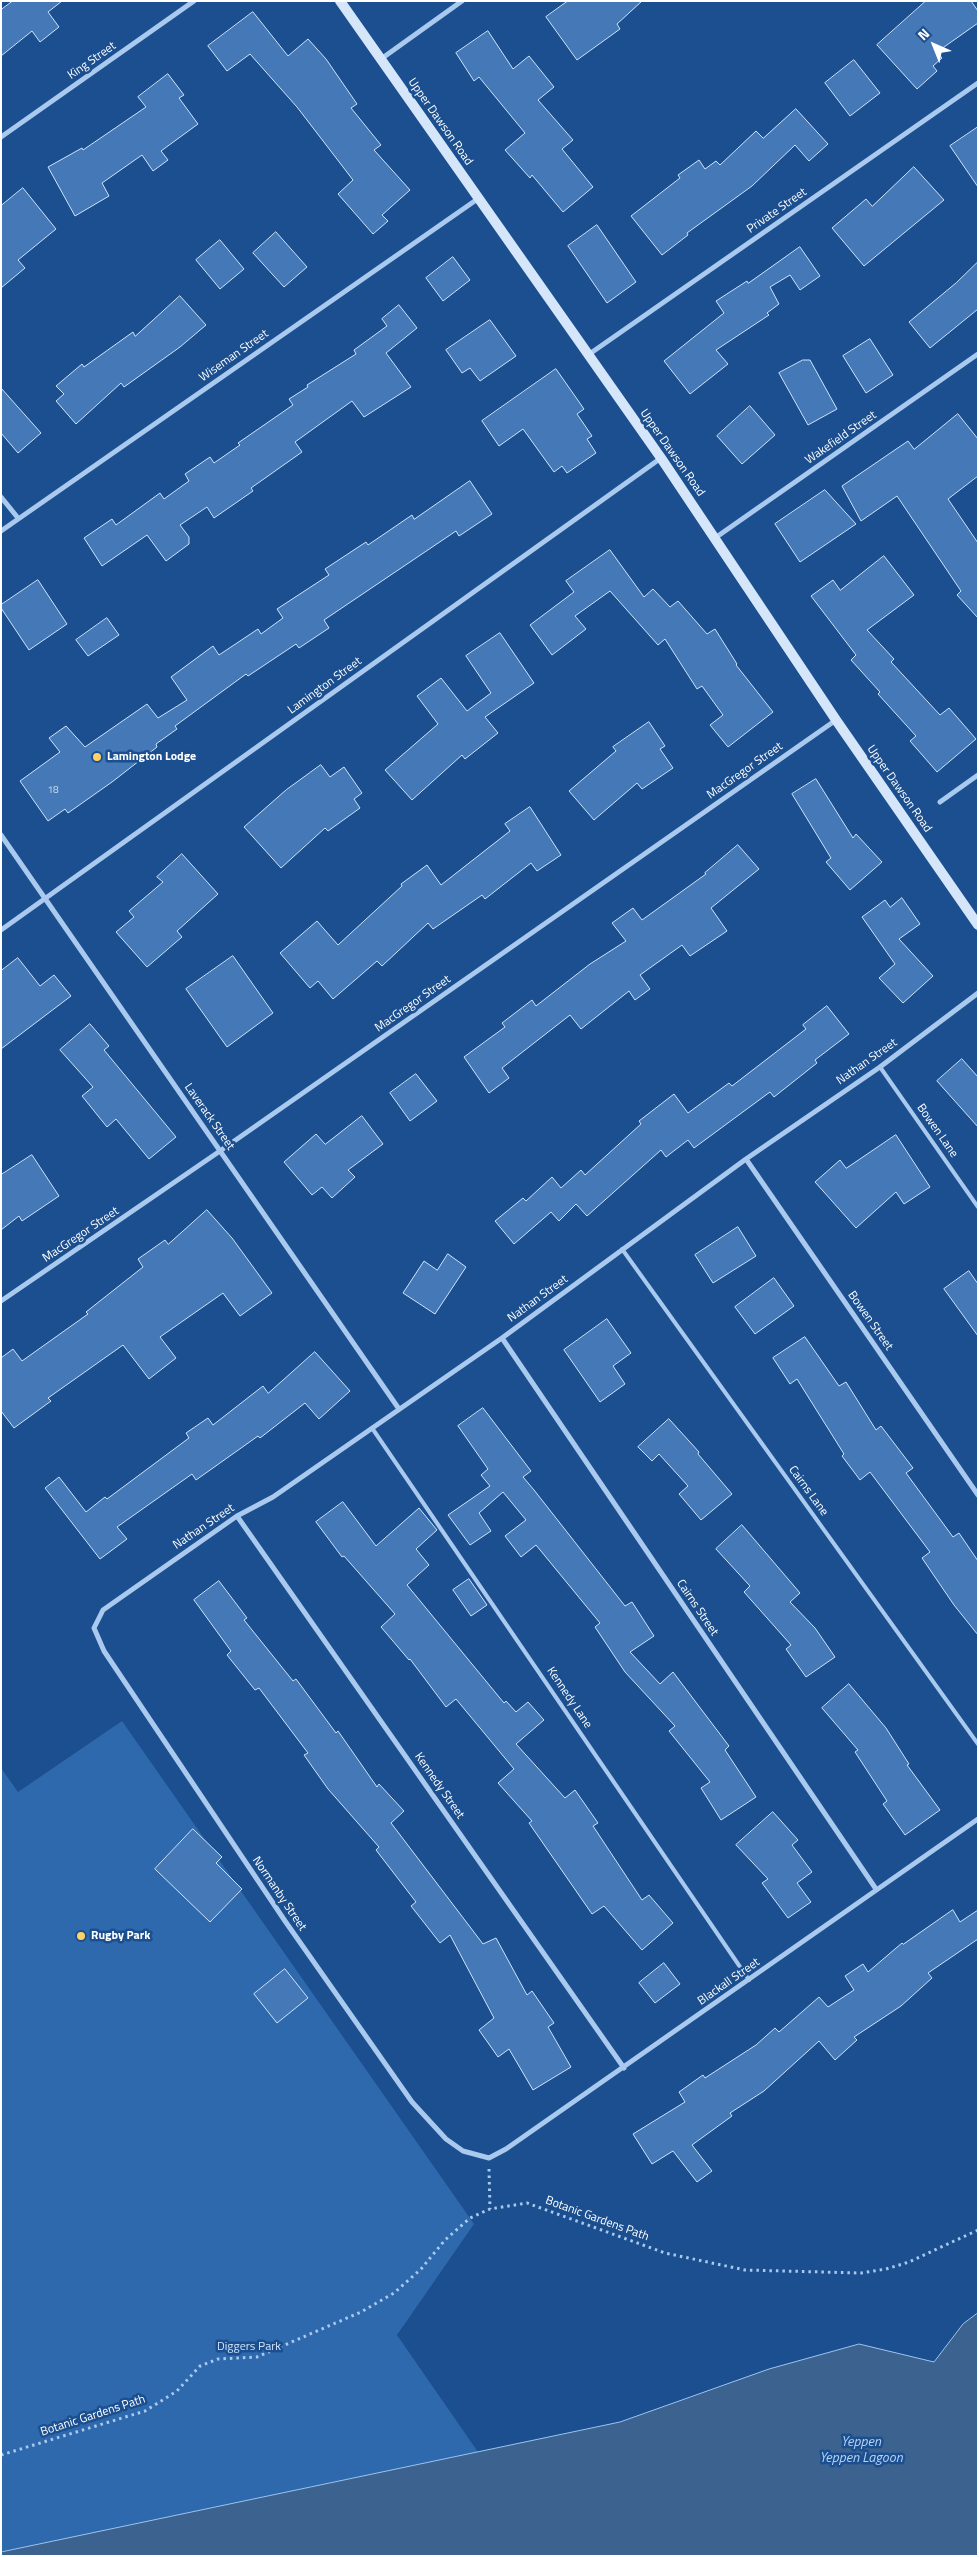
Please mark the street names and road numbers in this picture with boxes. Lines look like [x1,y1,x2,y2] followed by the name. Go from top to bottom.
[65,39,119,83] street label: King Street
[405,76,475,168] street label: Upper Dawson Road
[744,185,810,237] street label: Private Street
[197,327,271,385] street label: Wiseman Street
[637,407,707,499] street label: Upper Dawson Road
[803,408,879,468] street label: Wakefield Street
[285,654,365,718] street label: Lamington Street
[704,740,786,802] street label: MacGregor Street
[864,743,934,835] street label: Upper Dawson Road
[372,973,454,1035] street label: MacGregor Street
[834,1036,900,1088] street label: Nathan Street
[181,1081,237,1153] street label: Laverack Street
[913,1101,961,1161] street label: Bowen Lane
[40,1204,122,1266] street label: MacGregor Street
[505,1272,571,1326] street label: Nathan Street
[844,1289,896,1353] street label: Bowen Street
[785,1463,831,1519] street label: Cairns Lane
[171,1501,237,1553] street label: Nathan Street
[673,1577,721,1639] street label: Cairns Street
[543,1665,595,1731] street label: Kennedy Lane
[411,1750,467,1822] street label: Kennedy Street
[249,1854,309,1934] street label: Normanby Street
[695,1955,763,2009] street label: Blackall Street
[543,2194,651,2244] street label: Botanic Gardens Path
[39,2392,147,2440] street label: Botanic Gardens Path

